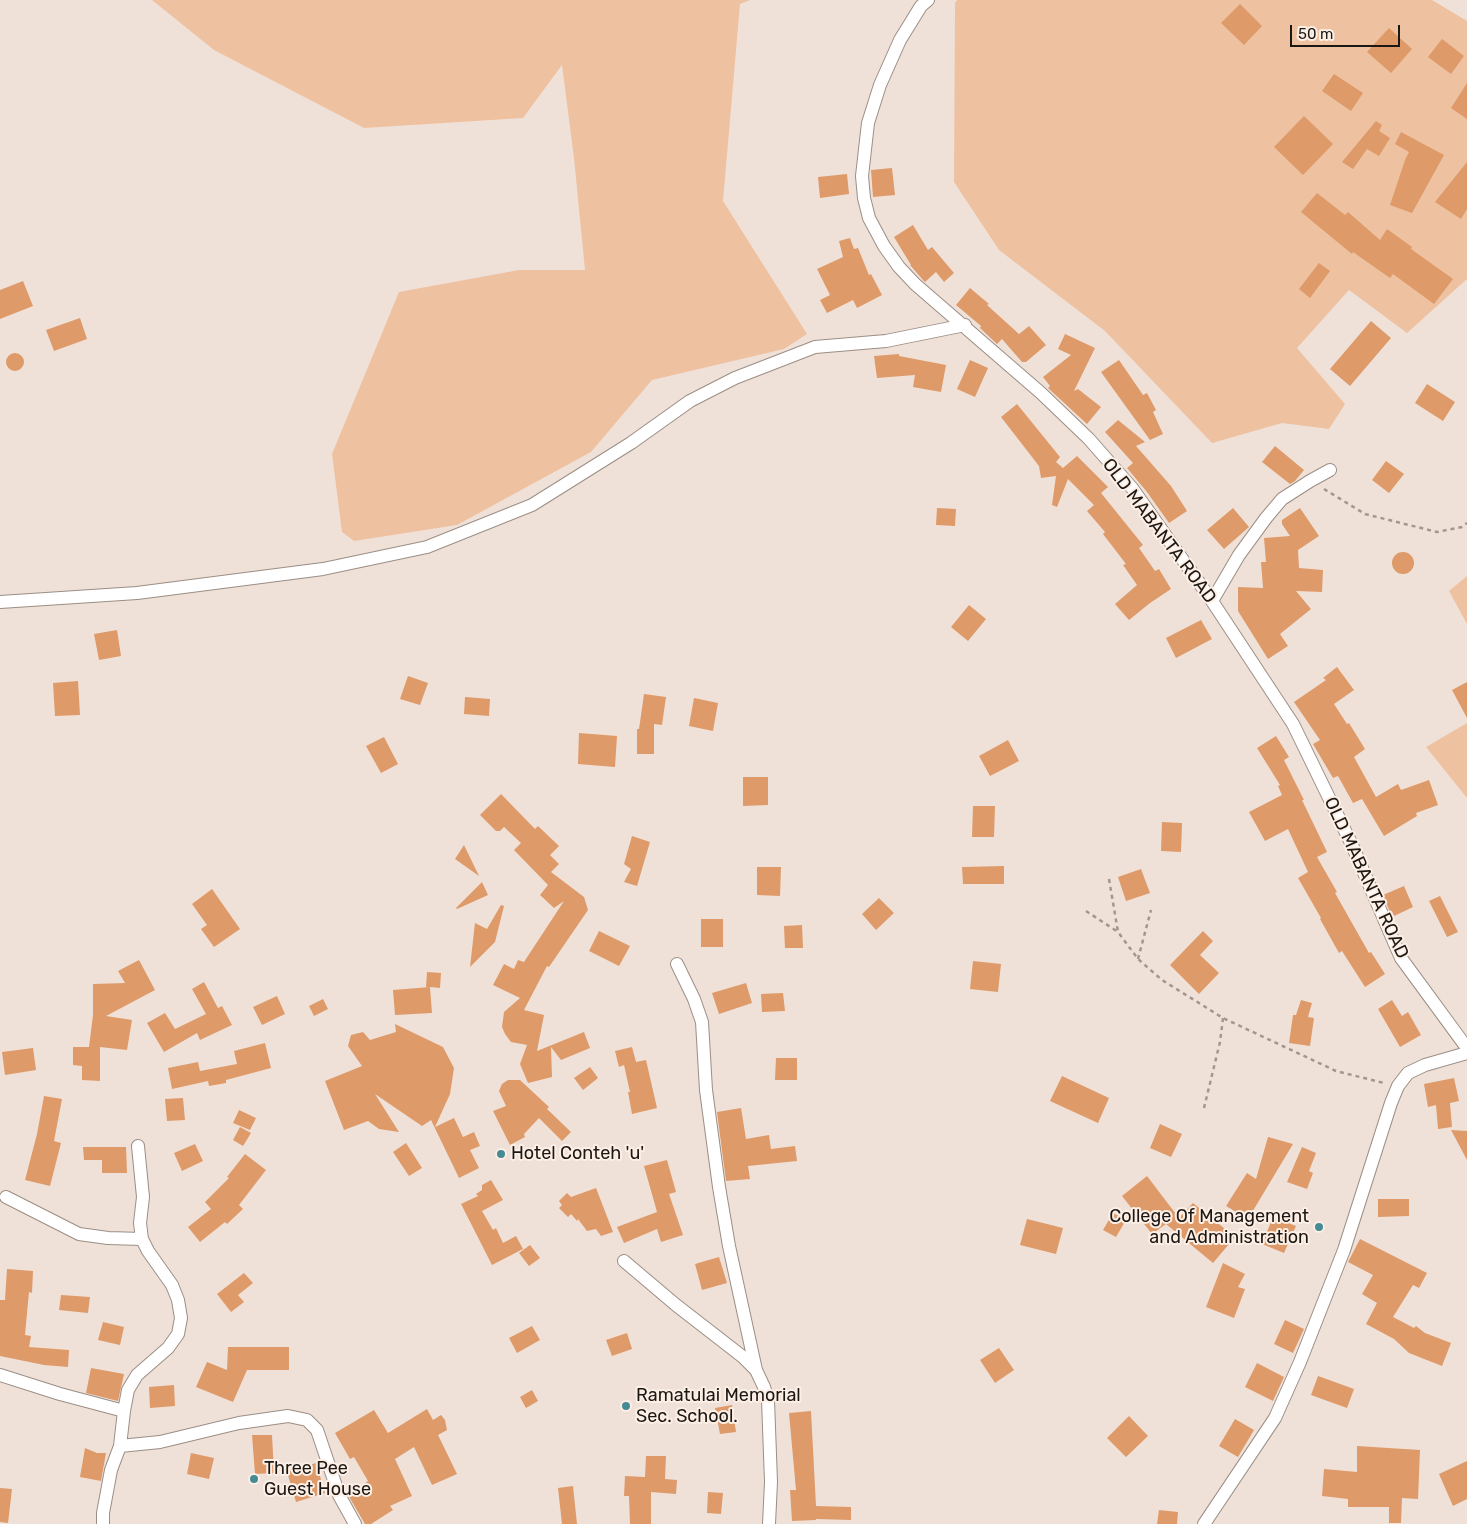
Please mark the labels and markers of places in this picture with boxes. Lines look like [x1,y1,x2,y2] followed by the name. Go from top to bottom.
[511,1143,644,1165] place label: Hotel Conteh 'u'
[495,1148,507,1160] marker: Hotel Conteh 'u'
[1109,1206,1309,1248] place label: College Of Management and Administration
[1313,1221,1325,1233] marker: College Of Management and Administration
[636,1385,801,1428] place label: Ramatulai Memorial Sec. School.
[620,1400,632,1412] marker: Ramatulai Memorial Sec. School.
[264,1458,371,1500] place label: Three Pee Guest House
[248,1473,260,1485] marker: Three Pee Guest House

